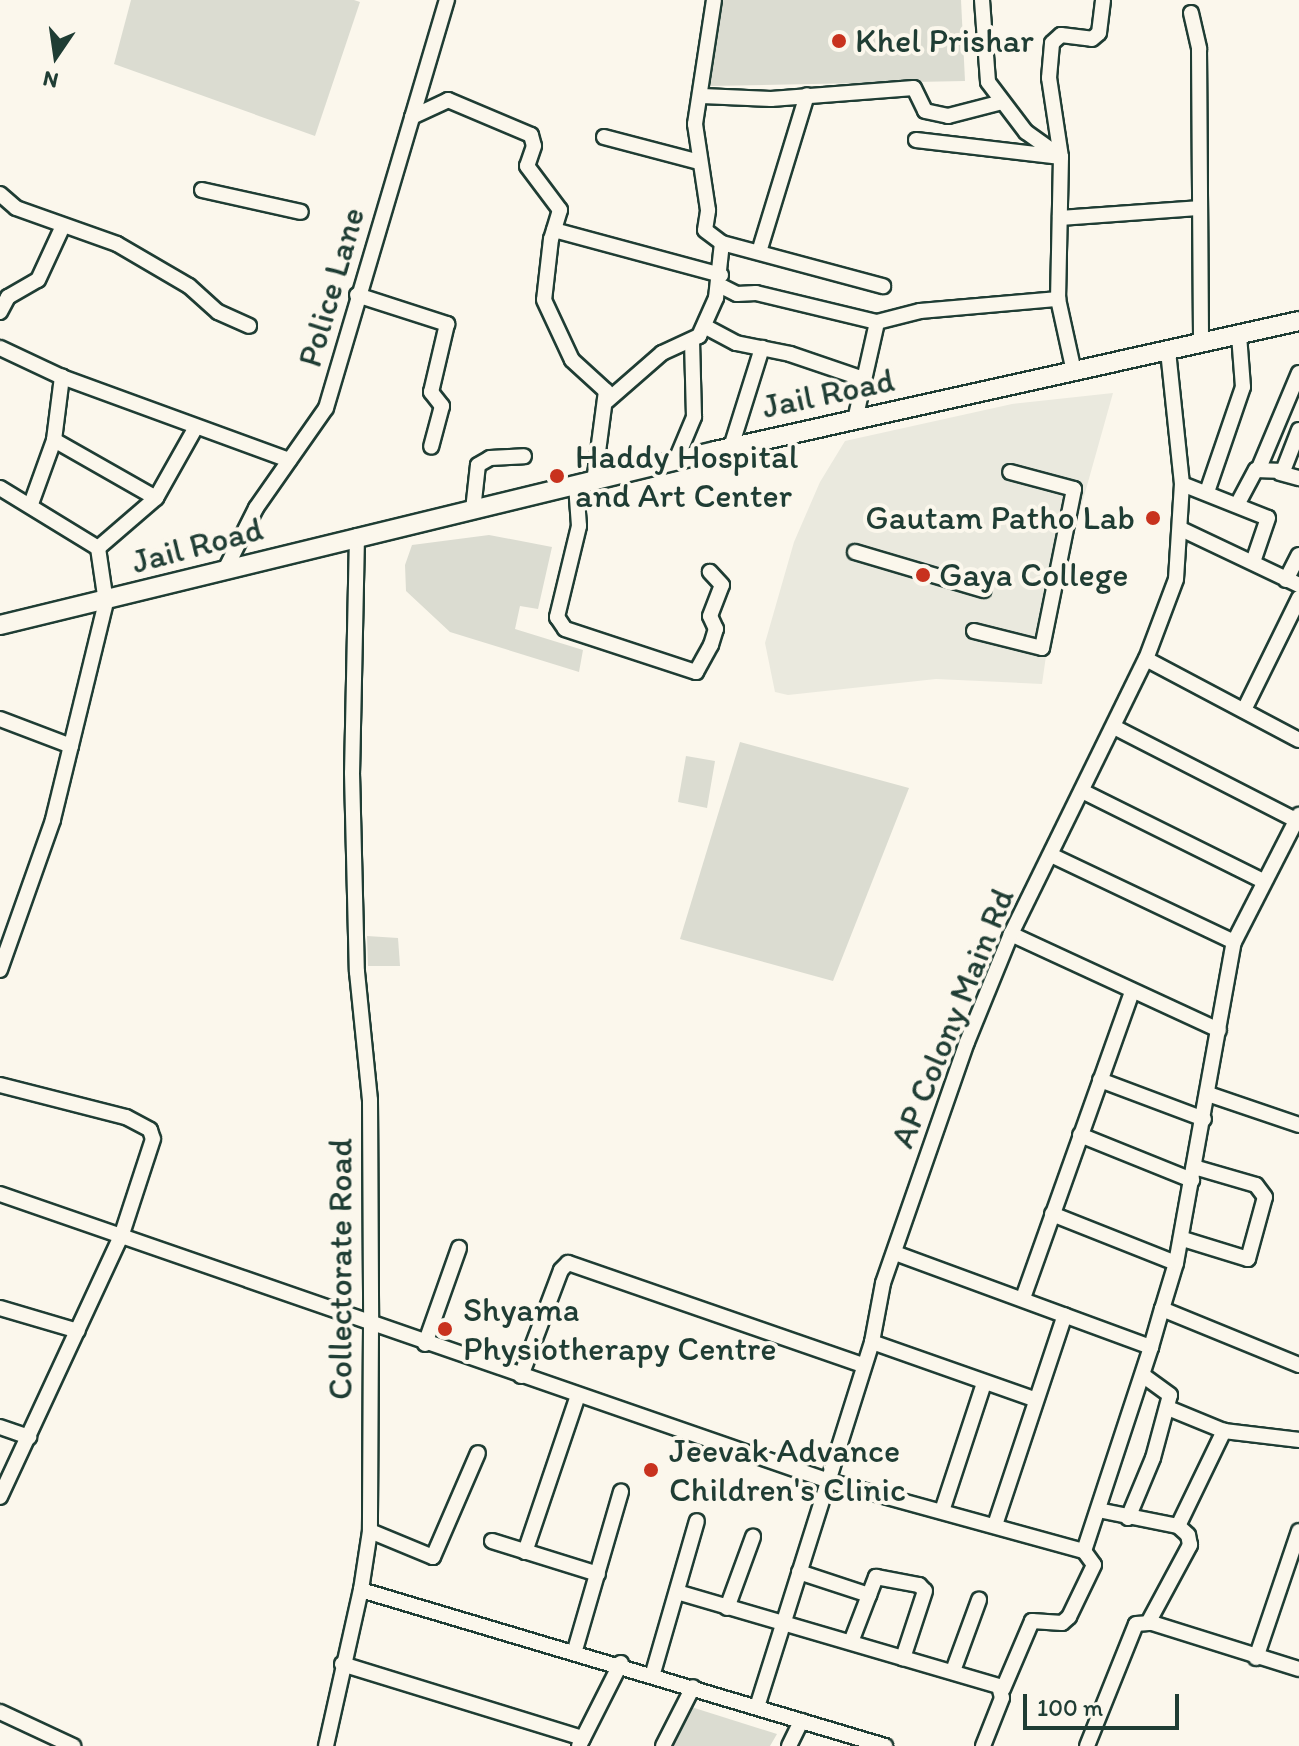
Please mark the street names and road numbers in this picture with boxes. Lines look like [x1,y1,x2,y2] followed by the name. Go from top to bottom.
[289,203,373,371] street label: Police Lane
[759,359,897,427] street label: Jail Road
[128,508,266,582] street label: Jail Road
[881,882,1023,1154] street label: AP Colony Main Rd
[320,1138,360,1400] street label: Collectorate Road

